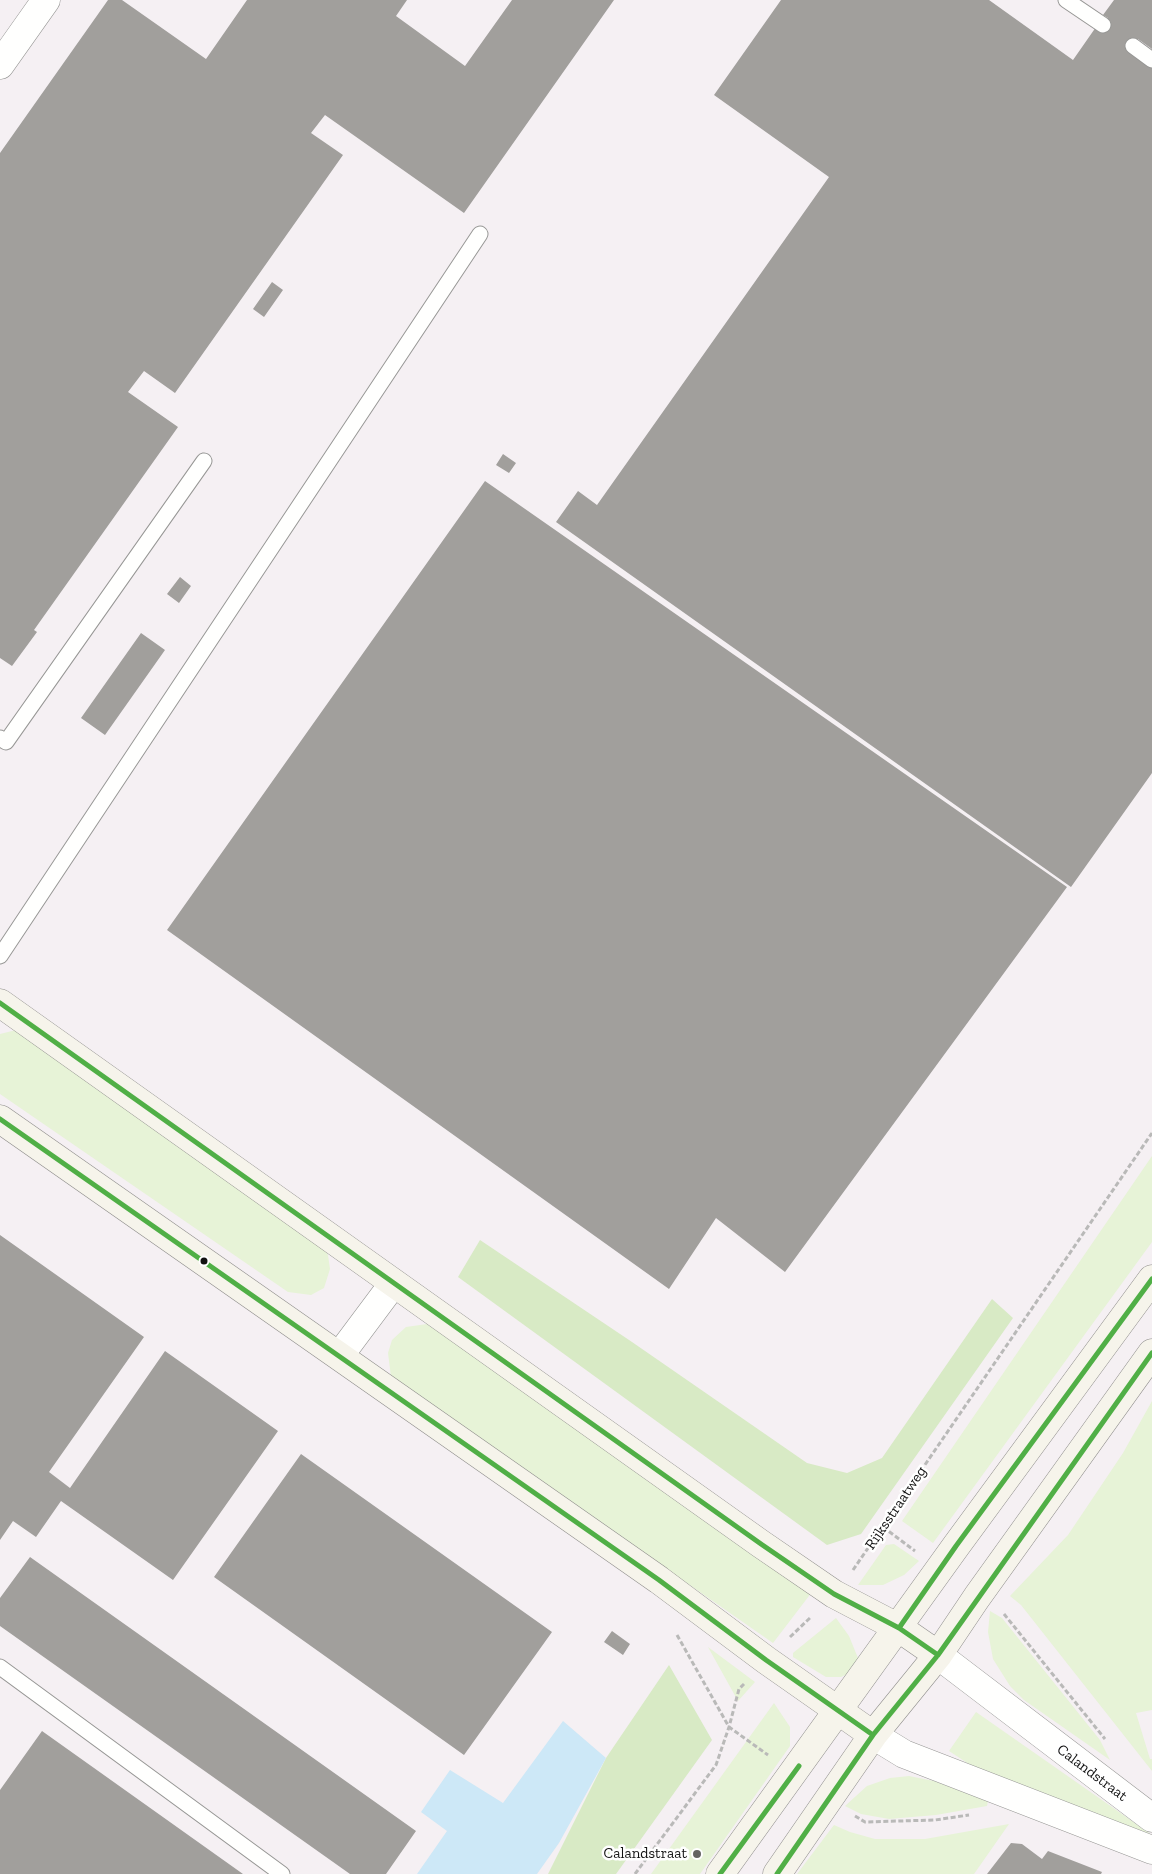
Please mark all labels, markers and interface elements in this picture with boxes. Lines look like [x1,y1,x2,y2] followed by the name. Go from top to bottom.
[199,1256,209,1266] unlabelled marker
[862,1463,930,1553] street label: Rijksstraatweg
[1053,1741,1131,1805] street label: Calandstraat
[604,1845,687,1863] place label: Calandstraat
[691,1848,703,1860] marker: Calandstraat

